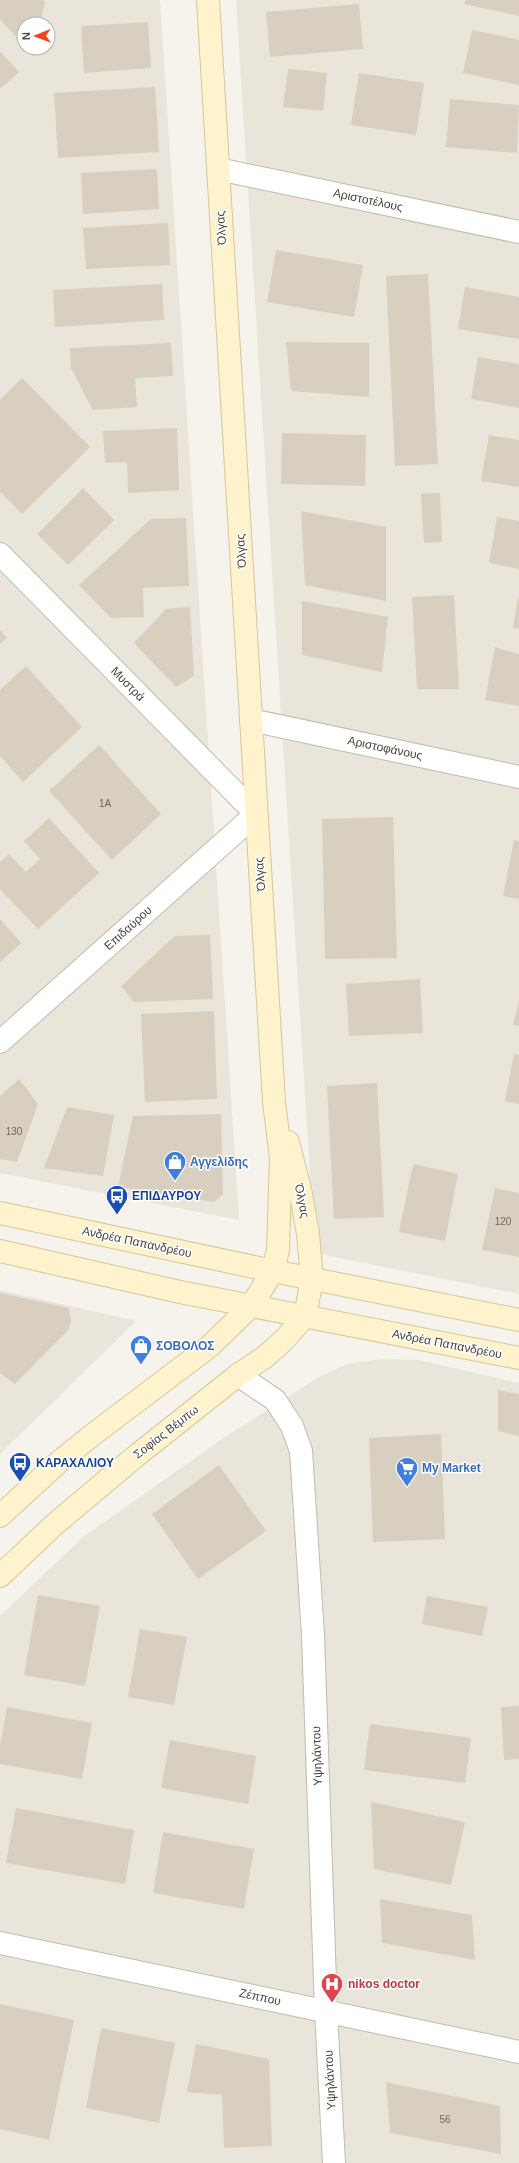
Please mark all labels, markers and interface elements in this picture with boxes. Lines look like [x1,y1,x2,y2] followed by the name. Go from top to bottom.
[16,16,56,56] north arrow
[20,32,32,40] text: N
[332,186,404,214] street label: Αριστοτέλους
[213,210,229,246] street label: Όλγας
[233,533,249,569] street label: Όλγας
[108,664,148,704] street label: Μυστρά
[346,733,424,763] street label: Αριστοφάνους
[99,798,111,809] house number: 1Α
[252,856,268,892] street label: Όλγας
[101,903,155,953] street label: Επιδαύρου
[6,1126,23,1137] house number: 130
[162,1149,188,1182] shop icon: Αγγελίδης
[190,1155,248,1169] place label: Αγγελίδης
[292,1182,312,1219] street label: Όλγας
[104,1183,130,1216] bus stop icon: ΕΠΙΔΑΥΡΟΥ
[132,1189,201,1203] place label: ΕΠΙΔΑΥΡΟΥ
[495,1216,512,1227] house number: 120
[81,1224,193,1260] street label: Ανδρέα Παπανδρέου
[391,1326,503,1362] street label: Ανδρέα Παπανδρέου
[128,1333,154,1366] shop icon: ΣΟΒΟΛΟΣ
[156,1339,214,1353] place label: ΣΟΒΟΛΟΣ
[131,1402,201,1462] street label: Σοφίας Βέμπω
[7,1450,33,1483] bus stop icon: ΚΑΡΑΧΑΛΙΟΥ
[394,1455,420,1488] supermarket icon: My Market
[36,1456,114,1470] place label: ΚΑΡΑΧΑΛΙΟΥ
[422,1461,481,1475] place label: My Market
[309,1726,325,1786] street label: Υψηλάντου
[319,1971,345,2004] hospital icon: nikos doctor
[348,1977,420,1991] place label: nikos doctor
[238,1986,282,2008] street label: Ζέππου
[321,2050,339,2110] street label: Υψηλάντου
[439,2114,451,2125] house number: 56

